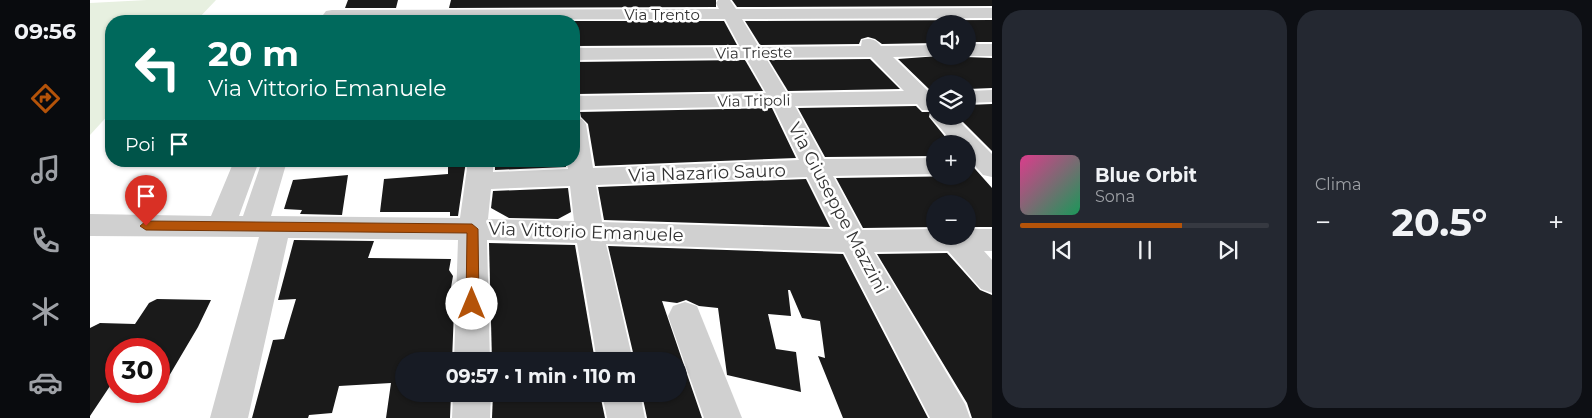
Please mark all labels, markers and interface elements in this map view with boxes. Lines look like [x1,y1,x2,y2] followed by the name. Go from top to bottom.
[624,5,700,24] street label: Via Trento
[926,15,976,245] map controls
[926,15,976,65] button: sound
[14,18,76,45] text: 09:56
[208,32,299,75] text: 20 m
[125,35,190,100] icon: left
[716,42,792,63] street label: Via Trieste
[208,75,447,102] text: Via Vittorio Emanuele
[926,75,976,125] button: layers
[28,81,63,116] icon: directions
[717,90,791,111] street label: Via Tripoli
[783,119,893,297] street label: Via Giuseppe Mazzini
[165,130,193,158] icon: arrive
[125,133,155,156] text: Poi
[926,135,976,185] button: +
[28,152,63,187] icon: music
[628,159,786,187] street label: Via Nazario Sauro
[1095,164,1197,187] text: Blue Orbit
[125,175,167,226] pin
[1315,175,1361,194] text: Clima
[132,182,160,210] icon: arrive
[1095,187,1135,206] text: Sona
[926,195,976,245] button: −
[1392,199,1487,246] text: 20.5°
[1315,205,1331,239] text: −
[1548,205,1564,239] text: +
[488,218,684,246] street label: Via Vittorio Emanuele
[28,223,63,258] icon: phone
[1048,236,1076,264] icon: previous
[1131,236,1159,264] icon: pause
[1214,236,1242,264] icon: next
[445,277,497,329] position arrow
[28,294,63,329] icon: climate
[105,338,170,403] speed limit sign: 30
[28,365,63,400] icon: car
[446,365,636,388] text: 09:57 · 1 min · 110 m

